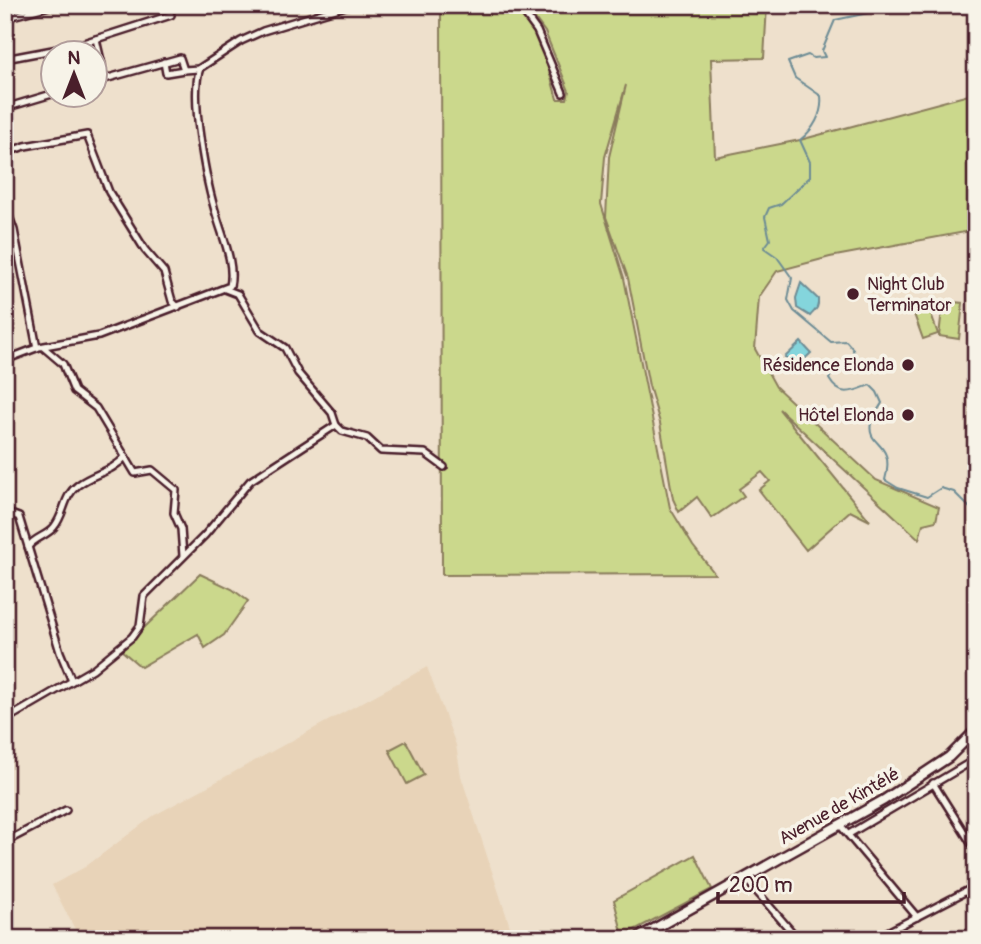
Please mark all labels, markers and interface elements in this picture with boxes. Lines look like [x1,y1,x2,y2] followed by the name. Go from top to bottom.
[38,38,108,108] north arrow
[68,46,81,70] text: N
[867,273,952,317] place label: Night Club Terminator
[845,286,861,302] marker: Night Club Terminator
[763,354,894,377] place label: Résidence Elonda
[900,357,916,373] marker: Résidence Elonda
[798,404,894,427] place label: Hôtel Elonda
[900,407,916,423] marker: Hôtel Elonda
[775,763,904,850] street label: Avenue de Kintélé
[718,860,904,904] scale bar
[729,872,793,899] text: 200 m

